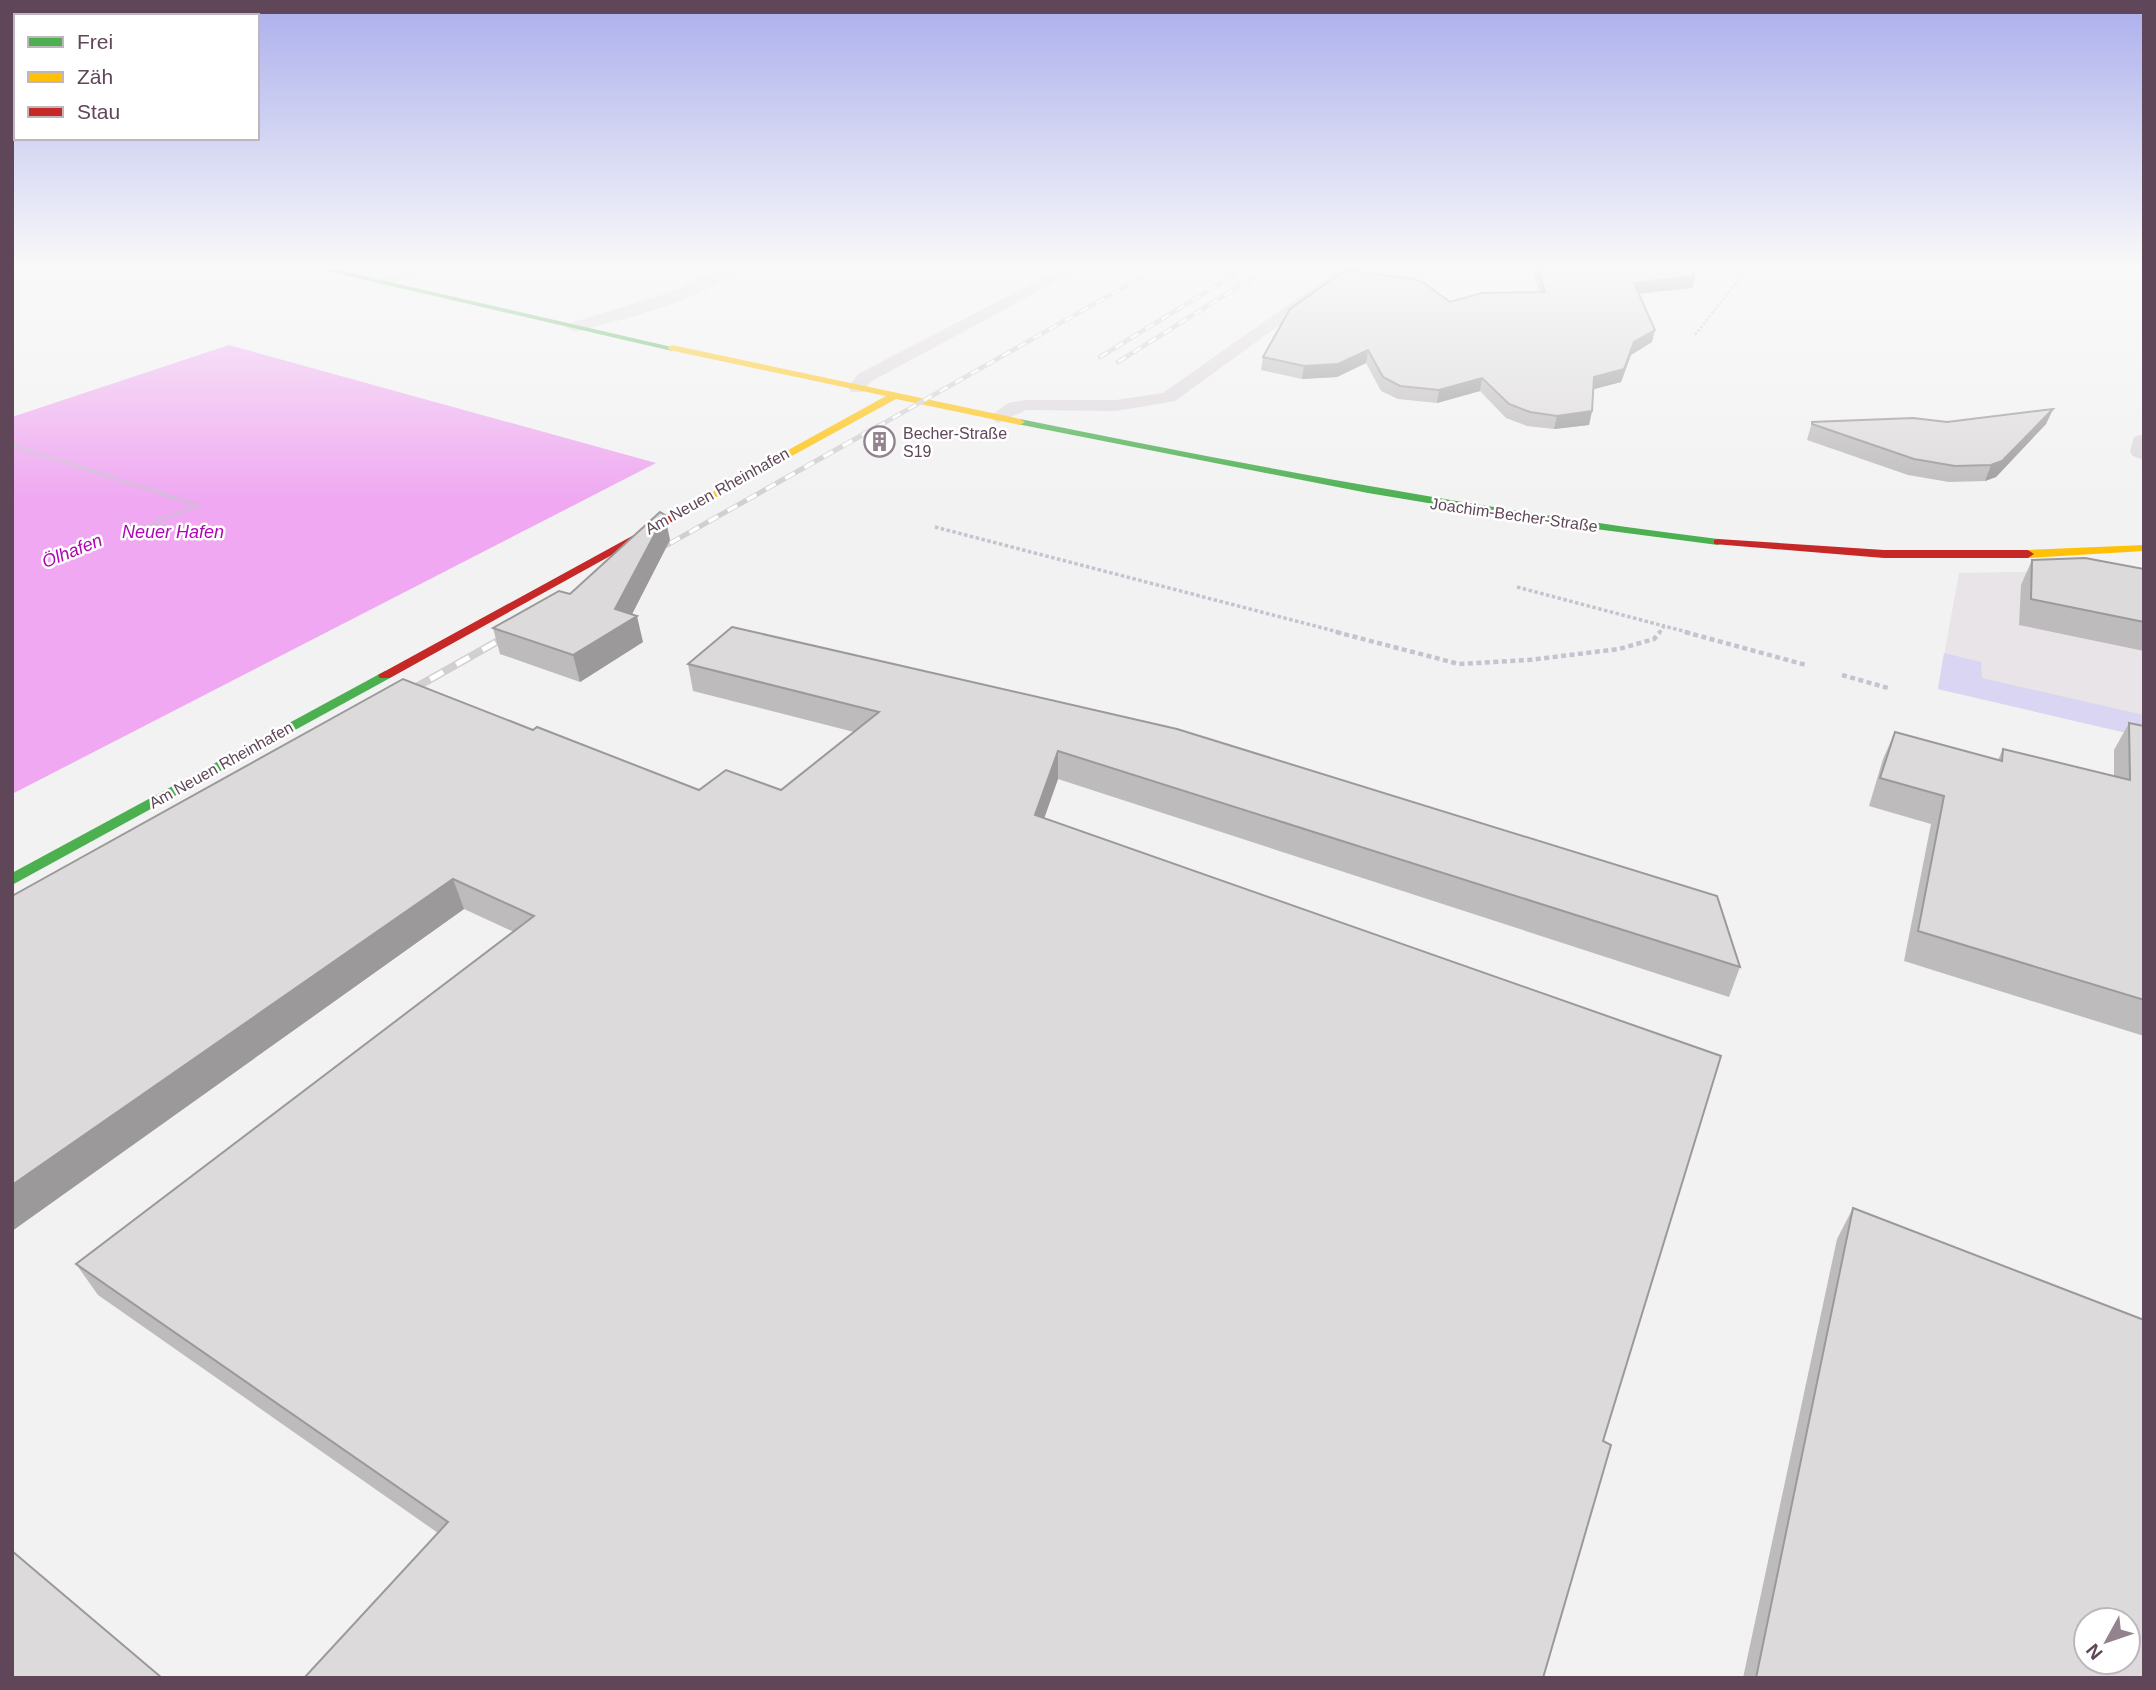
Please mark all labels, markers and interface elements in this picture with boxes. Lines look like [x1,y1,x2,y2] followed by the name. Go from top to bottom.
[14,14,259,140] legend
[77,30,113,53] text: Frei
[77,65,113,88] text: Zäh
[77,100,120,123] text: Stau
[863,425,897,459] building icon: Becher-Straße S19
[903,425,1007,460] place label: Becher-Straße S19
[642,444,792,538] street label: Am Neuen Rheinhafen
[1429,495,1599,535] street label: Joachim-Becher-Straße
[122,522,224,542] water label: Neuer Hafen
[39,530,105,572] water label: Ölhafen
[146,718,296,812] street label: Am Neuen Rheinhafen
[2072,1606,2142,1676] north arrow
[2082,1640,2107,1664] text: N

